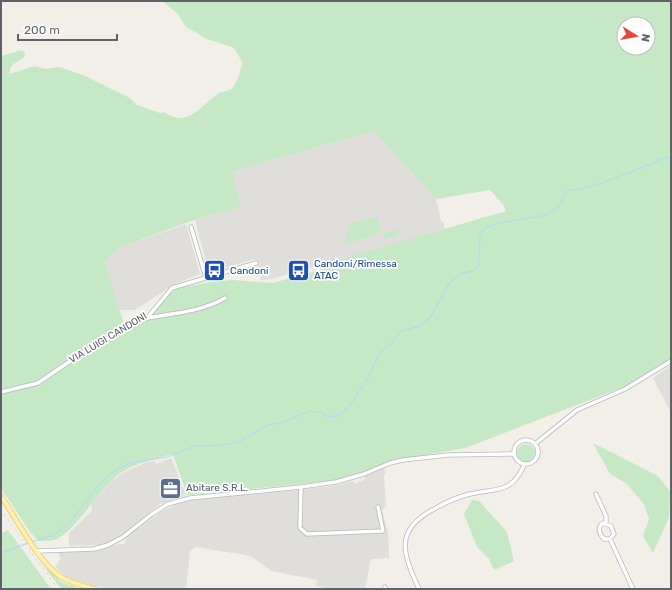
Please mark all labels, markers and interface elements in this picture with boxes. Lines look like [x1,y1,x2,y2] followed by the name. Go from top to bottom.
[18,16,117,42] scale bar
[616,16,656,56] north arrow
[24,23,60,37] text: 200 m
[638,33,652,43] text: N
[285,257,311,283] bus stop icon: Candoni/Rimessa ATAC
[201,258,227,284] bus stop icon: Candoni
[314,258,397,282] place label: Candoni/Rimessa ATAC
[230,265,268,277] place label: Candoni
[67,310,149,366] street label: VIA LUIGI CANDONI
[157,475,183,501] office icon: Abitare S.R.L.
[186,482,248,494] place label: Abitare S.R.L.

